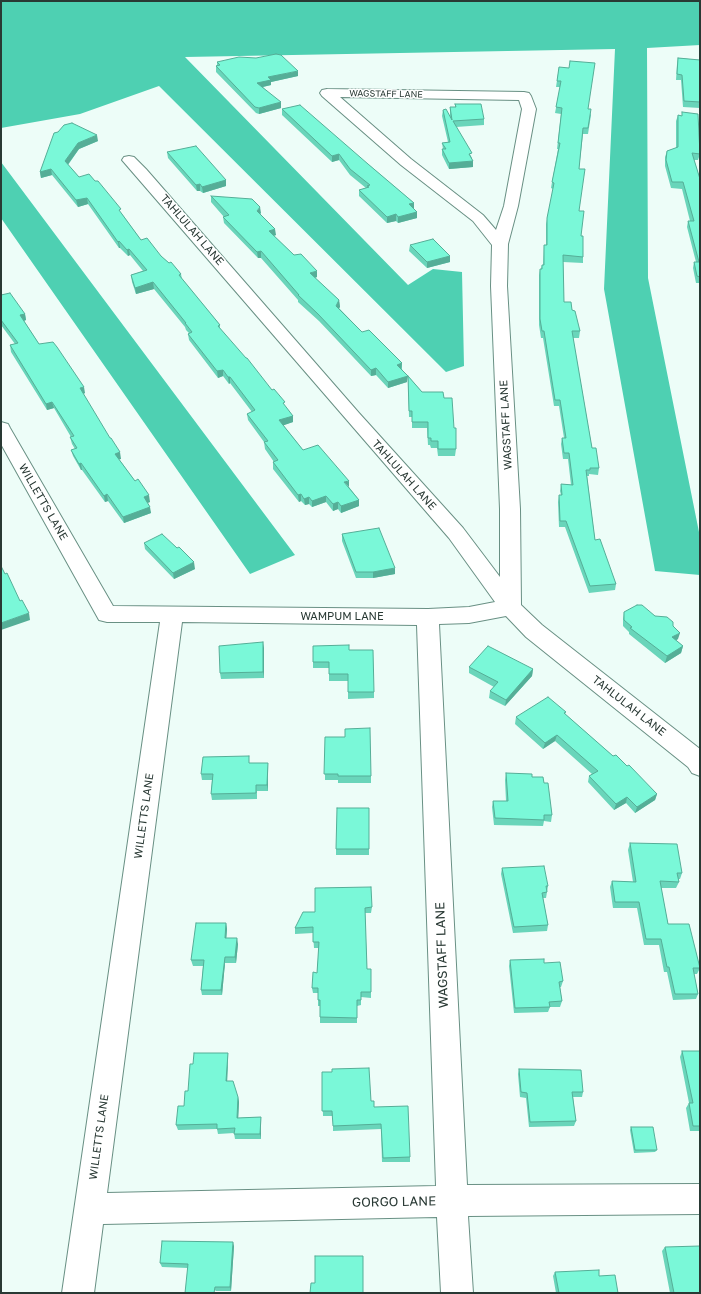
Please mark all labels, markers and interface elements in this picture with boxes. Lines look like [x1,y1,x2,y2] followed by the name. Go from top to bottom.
[349,88,423,100] street label: WAGSTAFF LANE
[158,192,226,268] street label: TAHLULAH LANE
[497,380,515,470] street label: WAGSTAFF LANE
[369,437,439,513] street label: TAHLULAH LANE
[16,461,70,543] street label: WILLETTS LANE
[300,610,384,624] street label: WAMPUM LANE
[590,673,668,739] street label: TAHLULAH LANE
[131,772,157,860] street label: WILLETTS LANE
[432,902,452,1008] street label: WAGSTAFF LANE
[86,1093,112,1181] street label: WILLETTS LANE
[352,1193,436,1211] street label: GORGO LANE

